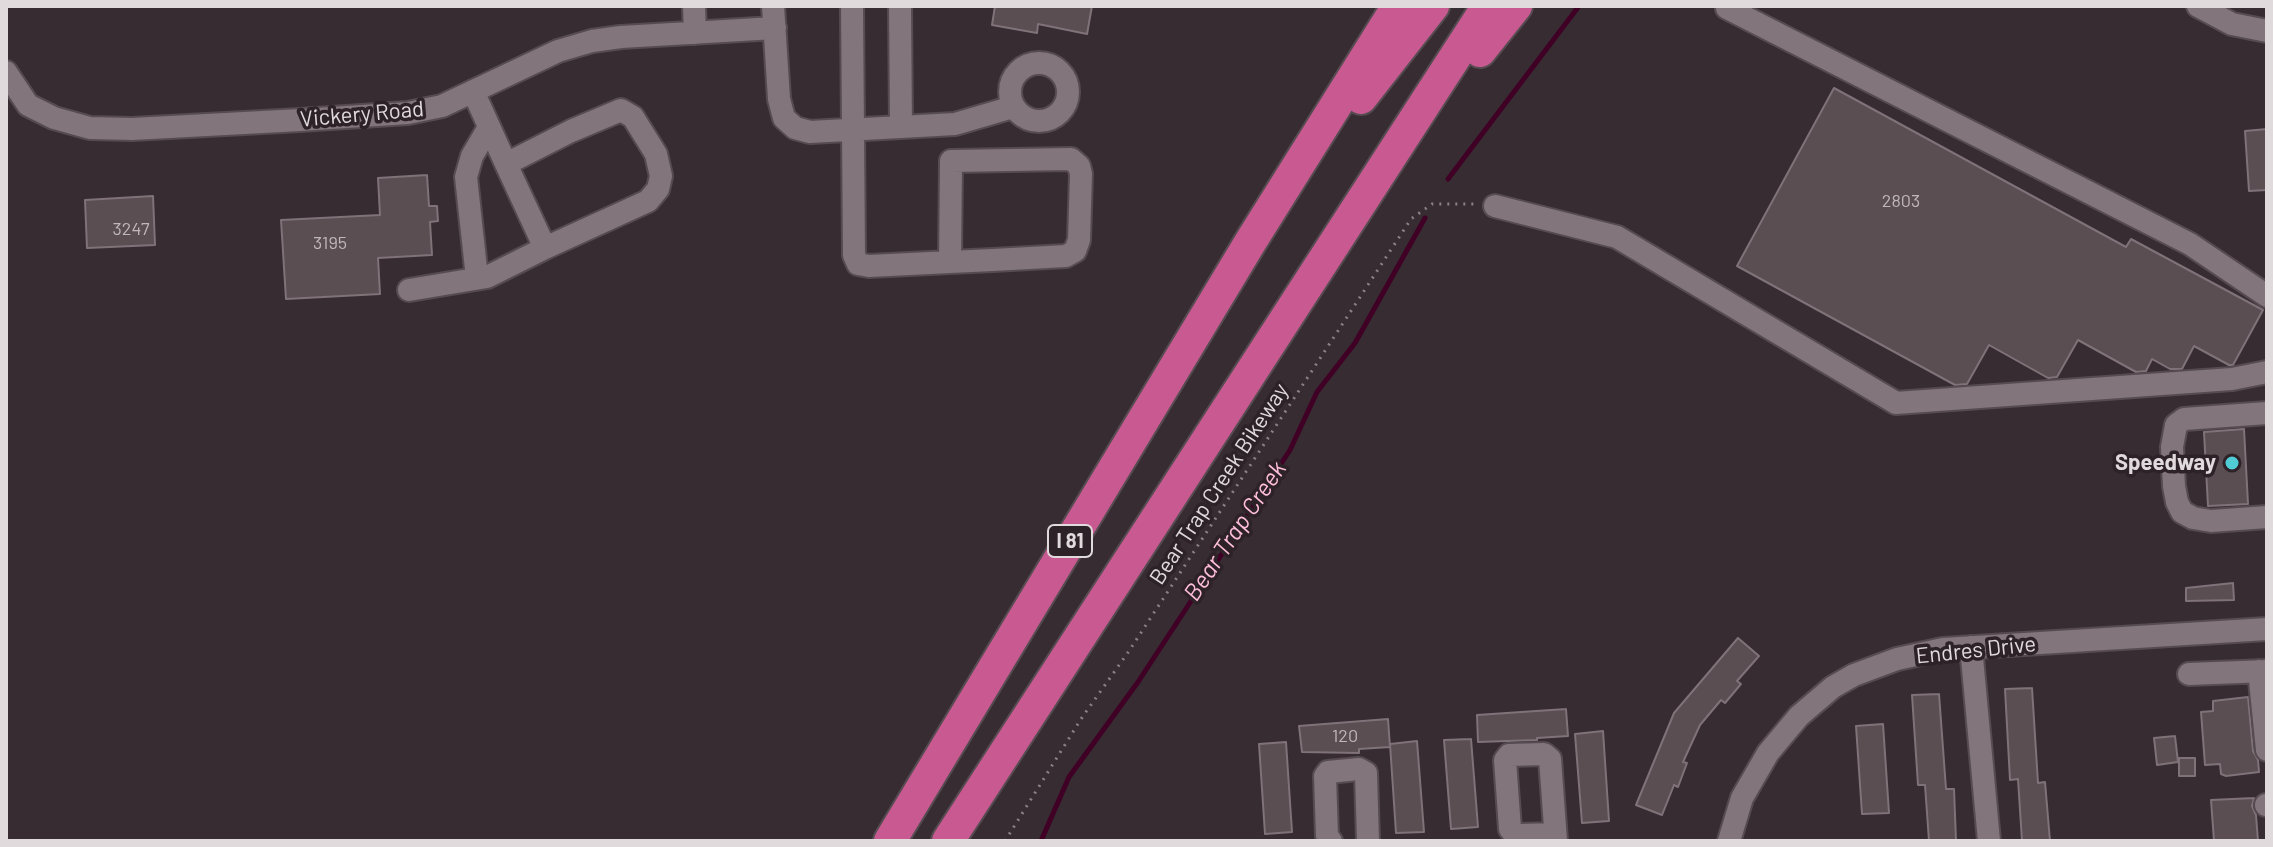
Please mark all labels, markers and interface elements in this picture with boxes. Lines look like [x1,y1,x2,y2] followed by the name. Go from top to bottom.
[299,95,425,133] street label: Vickery Road
[1882,190,1920,212] house number: 2803
[113,218,149,240] house number: 3247
[313,232,347,254] house number: 3195
[1144,378,1294,590] street label: Bear Trap Creek Bikeway
[2115,450,2216,476] place label: Speedway
[2223,454,2241,472] marker: Speedway
[1178,456,1292,606] water label: Bear Trap Creek
[1048,525,1092,557] road number: I 81
[1915,631,2037,669] street label: Endres Drive
[1332,725,1358,747] house number: 120

